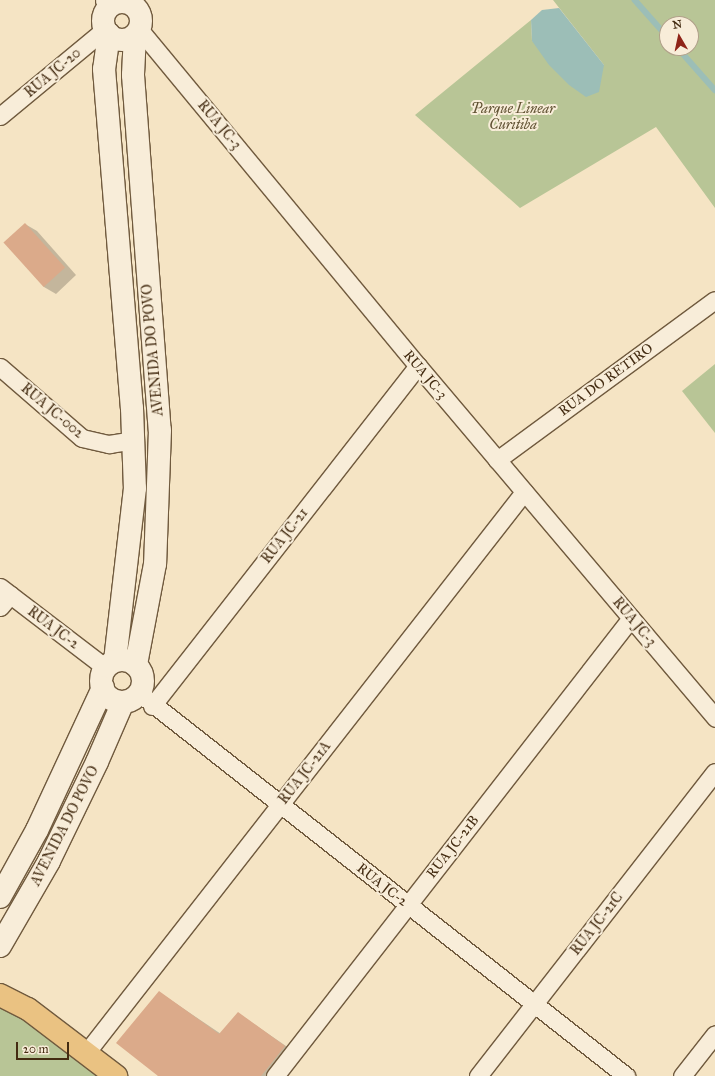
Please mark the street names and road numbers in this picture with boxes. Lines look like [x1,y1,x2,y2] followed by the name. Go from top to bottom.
[21,45,85,101] street label: RUA JC-20
[194,97,244,153] street label: RUA JC-3
[139,283,167,417] street label: AVENIDA DO POVO
[555,340,657,420] street label: RUA DO RETIRO
[400,347,450,403] street label: RUA JC-3
[17,380,87,442] street label: RUA JC-002
[258,505,312,567] street label: RUA JC-21
[609,594,659,650] street label: RUA JC-3
[24,603,82,653] street label: RUA JC-2
[275,738,335,808] street label: RUA JC-21A
[27,763,103,889] street label: AVENIDA DO POVO
[423,812,483,882] street label: RUA JC-21B
[353,860,411,910] street label: RUA JC-2
[567,889,627,959] street label: RUA JC-21C

